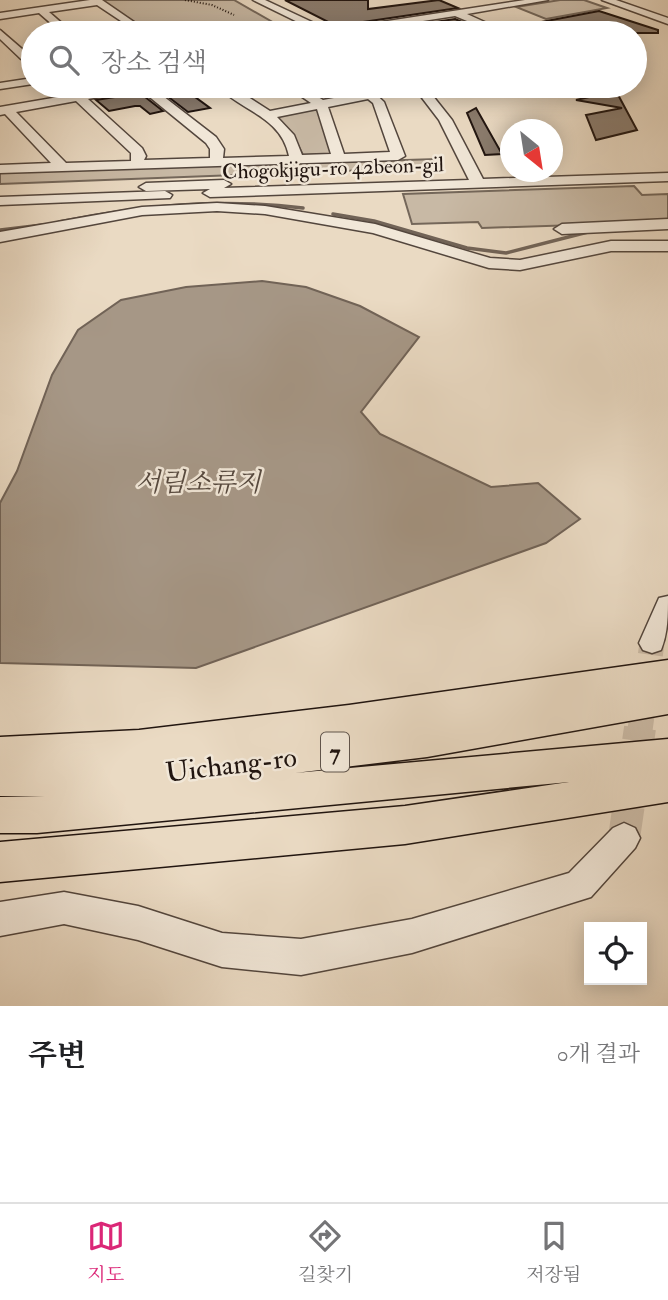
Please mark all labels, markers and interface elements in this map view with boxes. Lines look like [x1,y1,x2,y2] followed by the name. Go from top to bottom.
[21,21,647,98] search box
[45,41,83,79] icon: search
[101,47,207,79] text: 장소 검색
[500,119,563,182] north arrow
[222,151,445,186] street label: Chogokjigu-ro 42beon-gil
[135,467,263,499] water label: 서림소류지
[321,732,349,772] road number: 7
[164,740,299,791] street label: Uichang-ro
[584,922,647,985] map controls
[584,922,647,985] button: locate
[28,1037,86,1074] text: 주변
[557,1039,640,1068] text: 0개 결과
[87,1217,125,1287] tab: 지도
[298,1217,353,1287] tab: 길찾기
[526,1217,581,1287] tab: 저장됨

